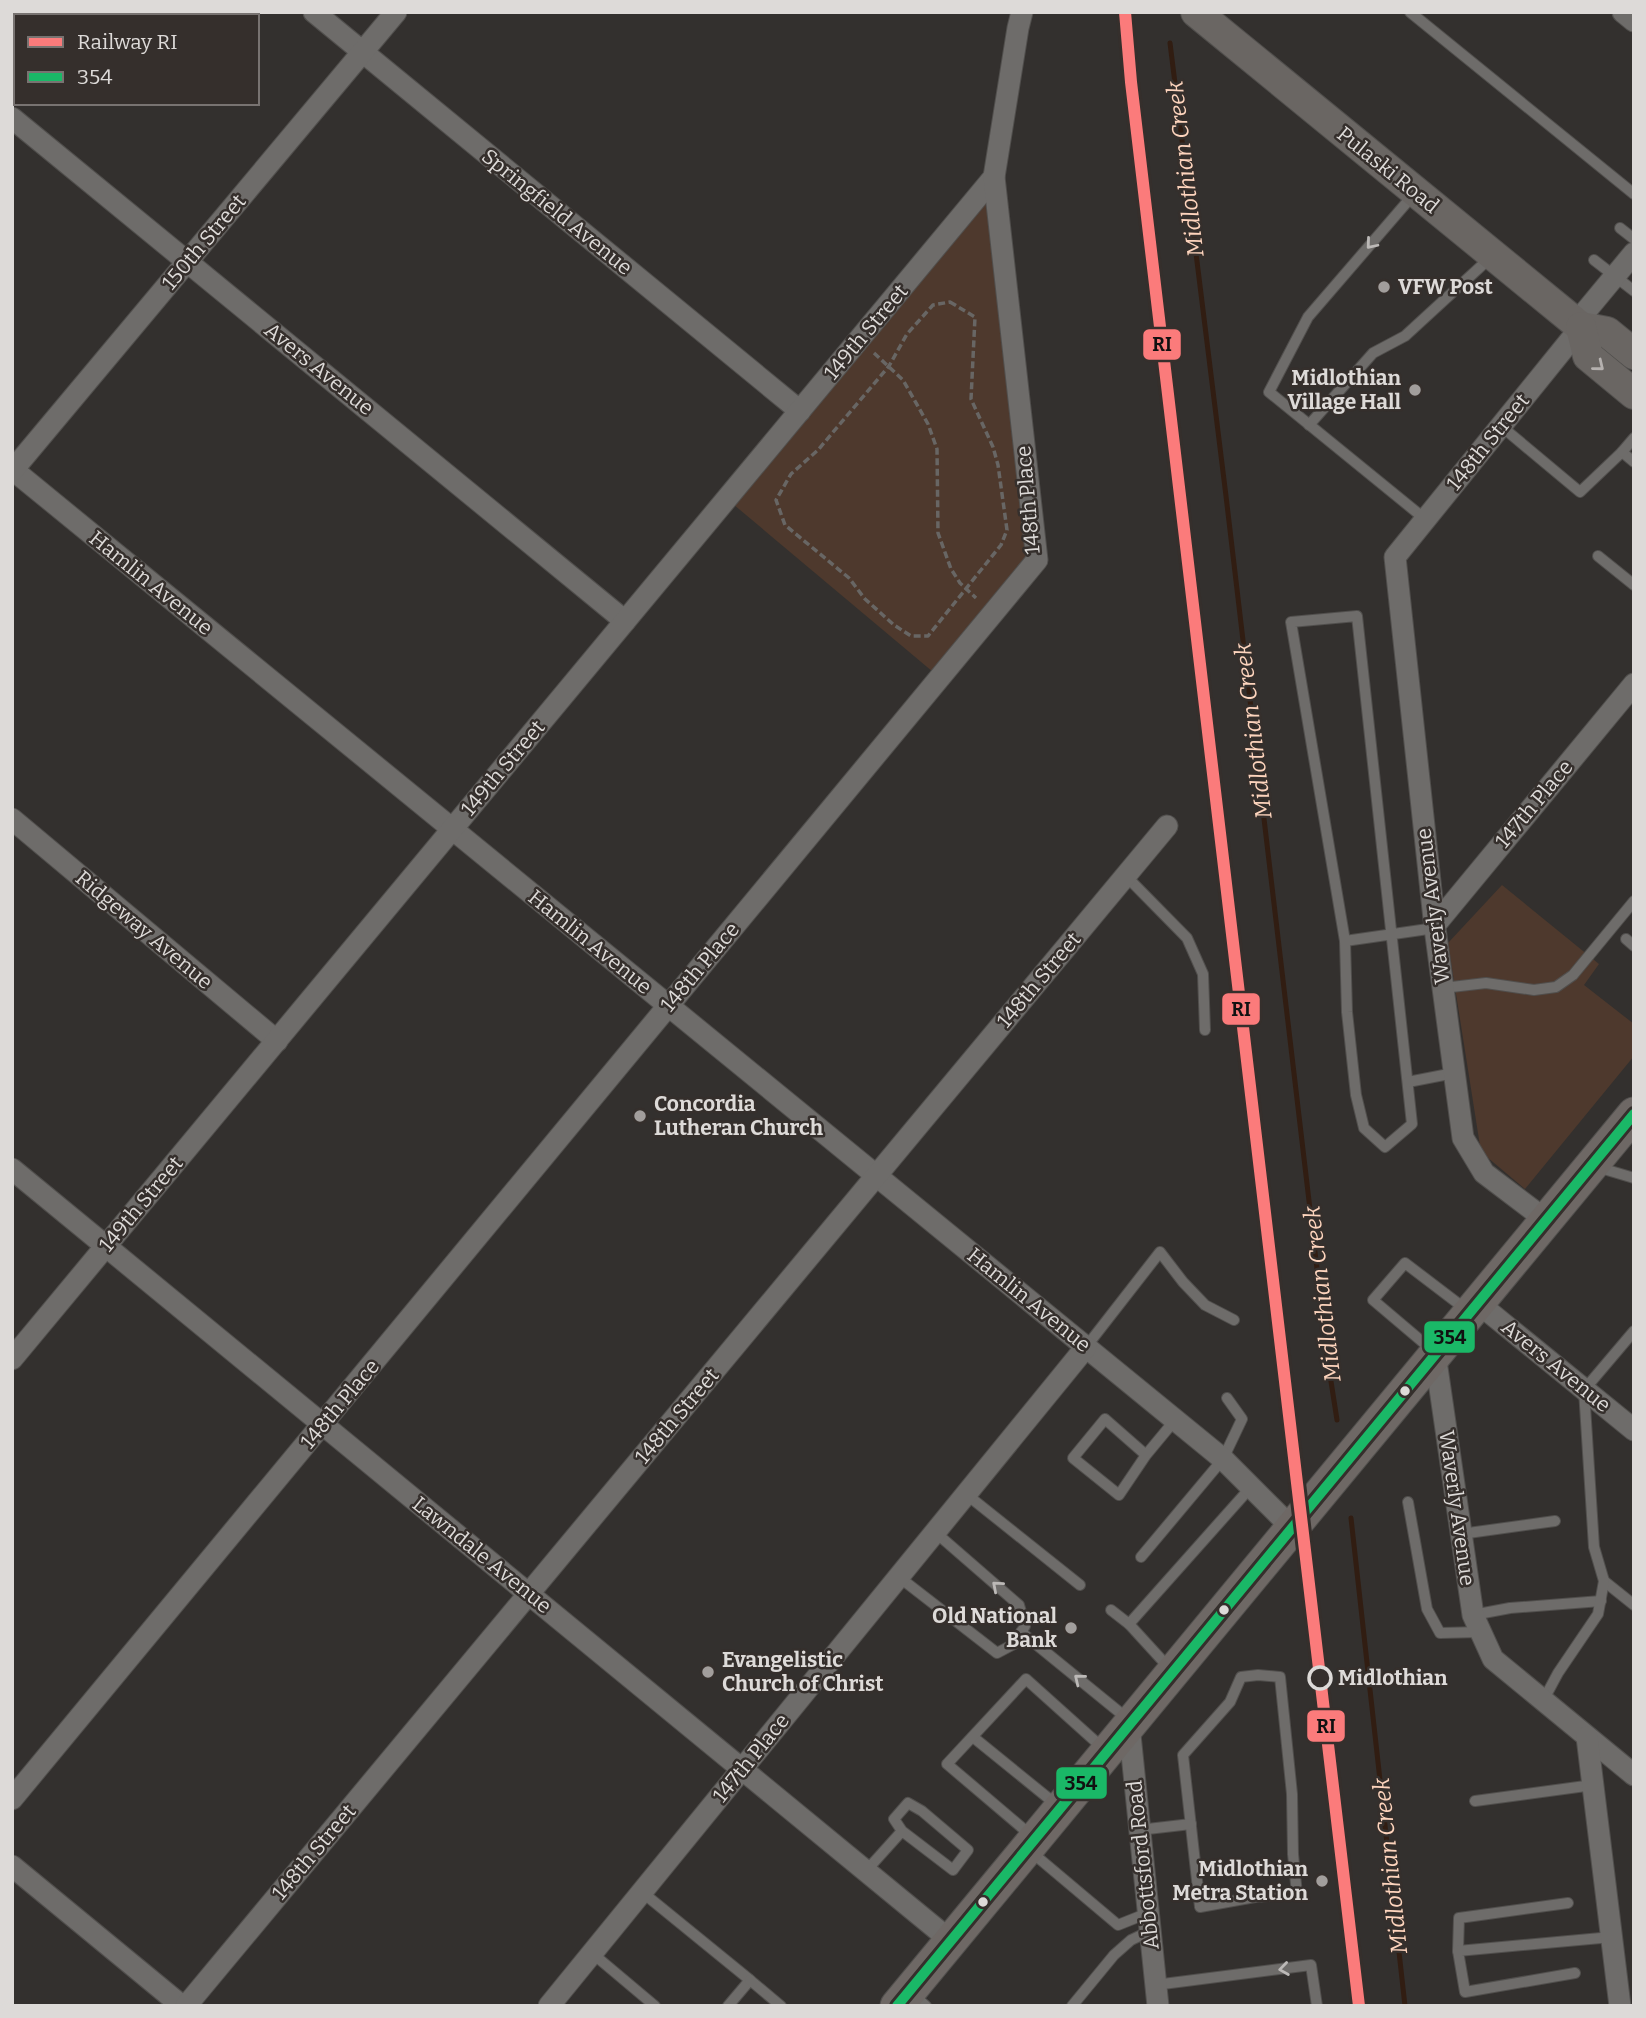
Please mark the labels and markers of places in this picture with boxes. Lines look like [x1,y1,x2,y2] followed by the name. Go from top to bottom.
[1398,274,1493,300] place label: VFW Post
[1376,279,1392,295] marker: VFW Post
[1287,365,1401,415] place label: Midlothian Village Hall
[1407,382,1423,398] marker: Midlothian Village Hall
[654,1091,824,1141] place label: Concordia Lutheran Church
[632,1108,648,1124] marker: Concordia Lutheran Church
[1398,1384,1412,1398] unlabelled marker
[932,1603,1058,1653] place label: Old National Bank
[1217,1603,1231,1617] unlabelled marker
[1063,1620,1079,1636] marker: Old National Bank
[722,1647,884,1697] place label: Evangelistic Church of Christ
[700,1664,716,1680] marker: Evangelistic Church of Christ
[1338,1665,1448,1691] place label: Midlothian
[1308,1666,1332,1690] marker: Midlothian
[1172,1856,1308,1906] place label: Midlothian Metra Station
[1314,1873,1330,1889] marker: Midlothian Metra Station
[976,1895,990,1909] unlabelled marker

